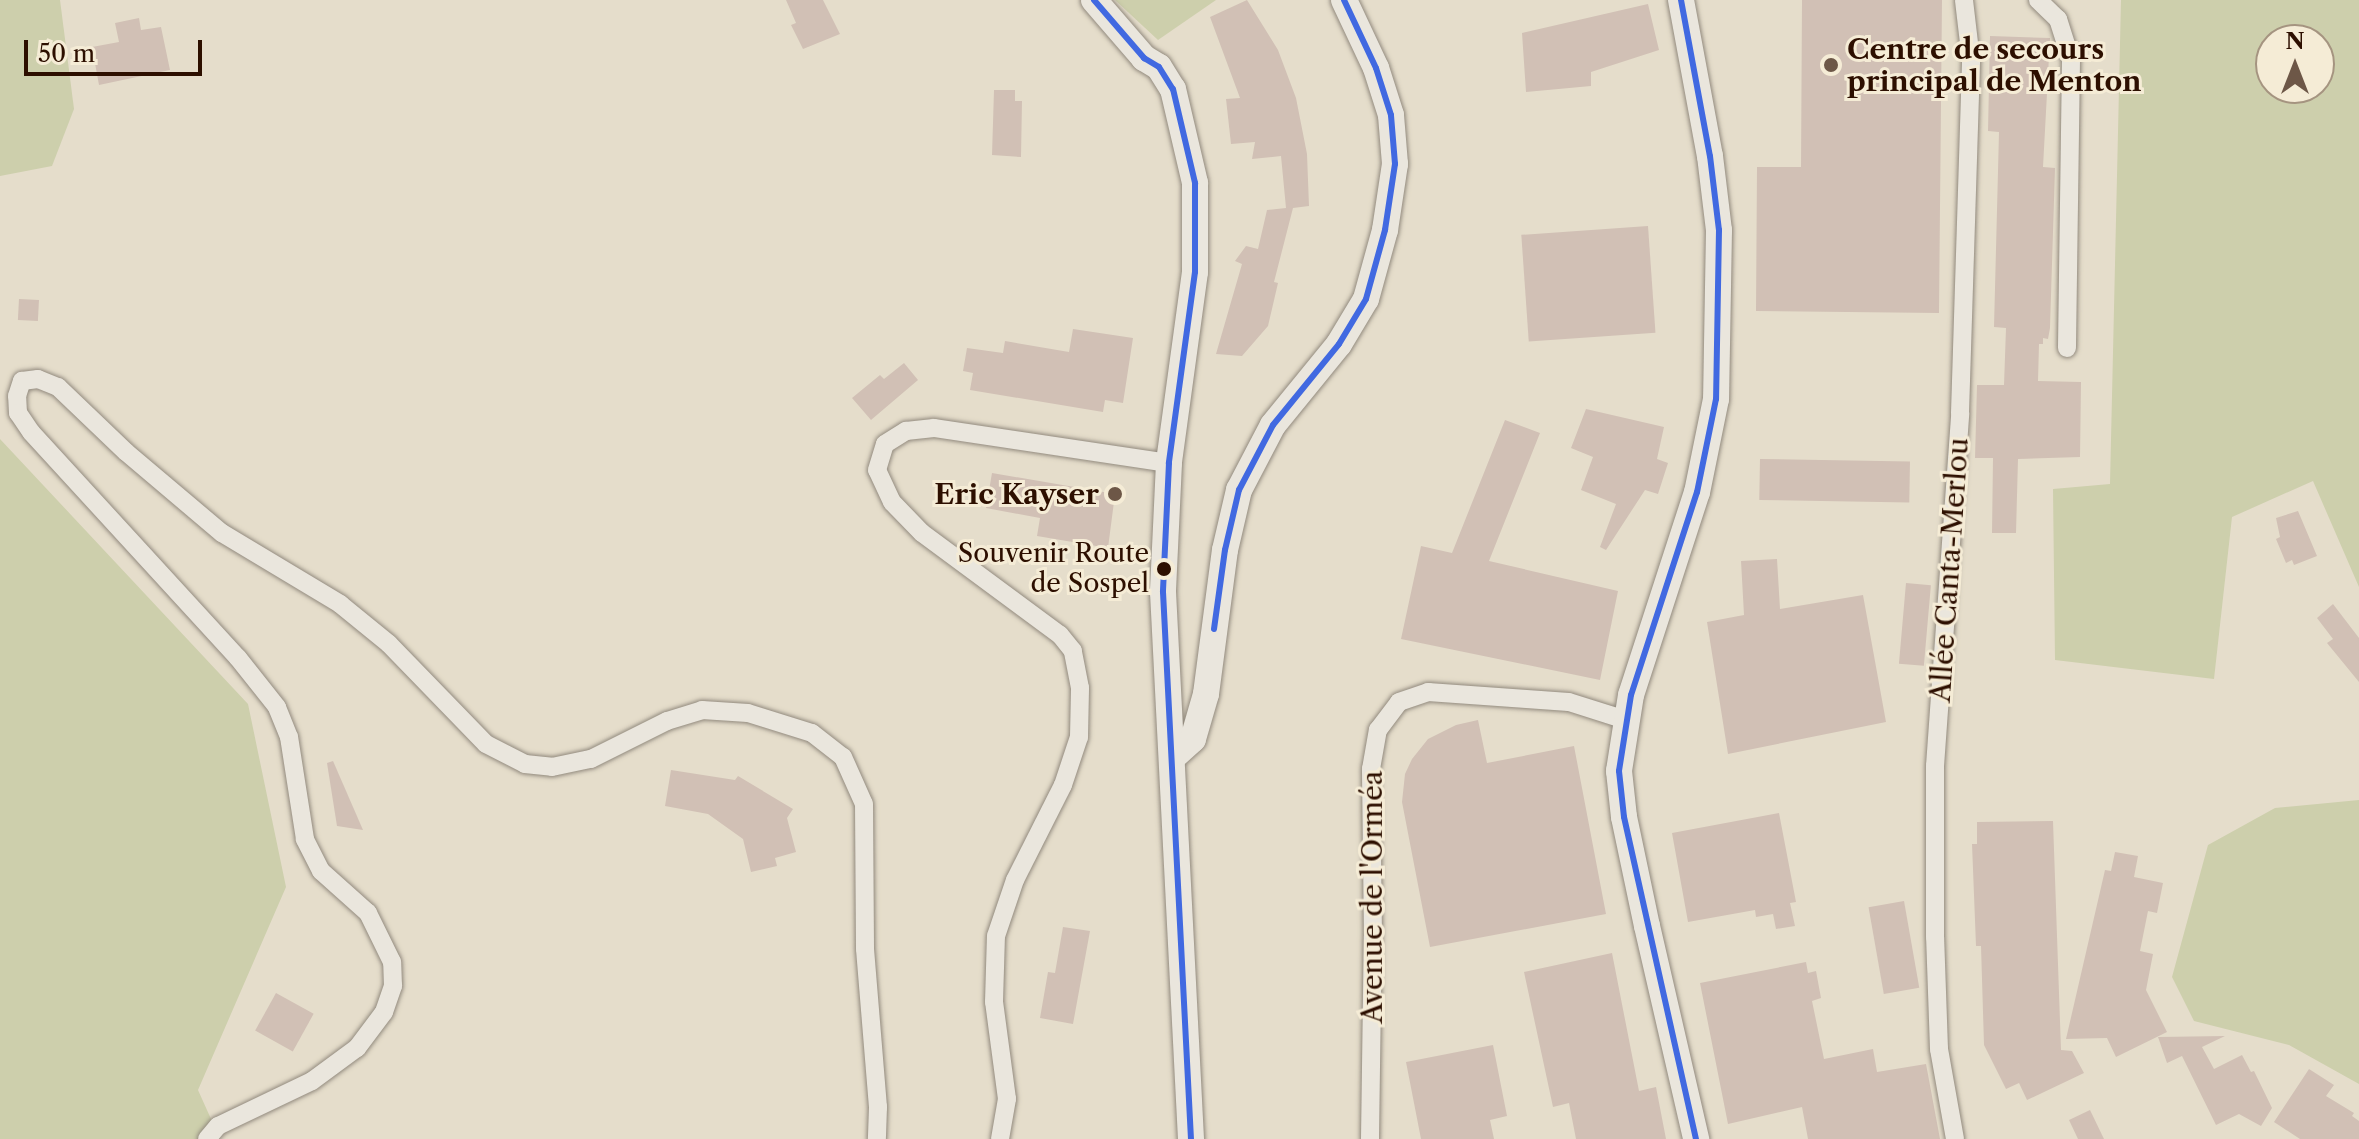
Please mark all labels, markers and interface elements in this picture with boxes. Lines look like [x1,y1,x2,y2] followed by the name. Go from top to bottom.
[28,24,206,74] scale bar
[2255,24,2335,104] north arrow
[2285,28,2305,55] text: N
[1847,32,2141,98] place label: Centre de secours principal de Menton
[38,39,95,68] text: 50 m
[1822,56,1840,74] marker: Centre de secours principal de Menton
[1923,437,1975,703] street label: Allée Canta-Merlou
[934,477,1099,511] place label: Eric Kayser
[1106,485,1124,503] marker: Eric Kayser
[957,538,1149,600] place label: Souvenir Route de Sospel
[1156,561,1172,577] marker: Souvenir Route de Sospel
[1355,770,1389,1024] street label: Avenue de l'Orméa

